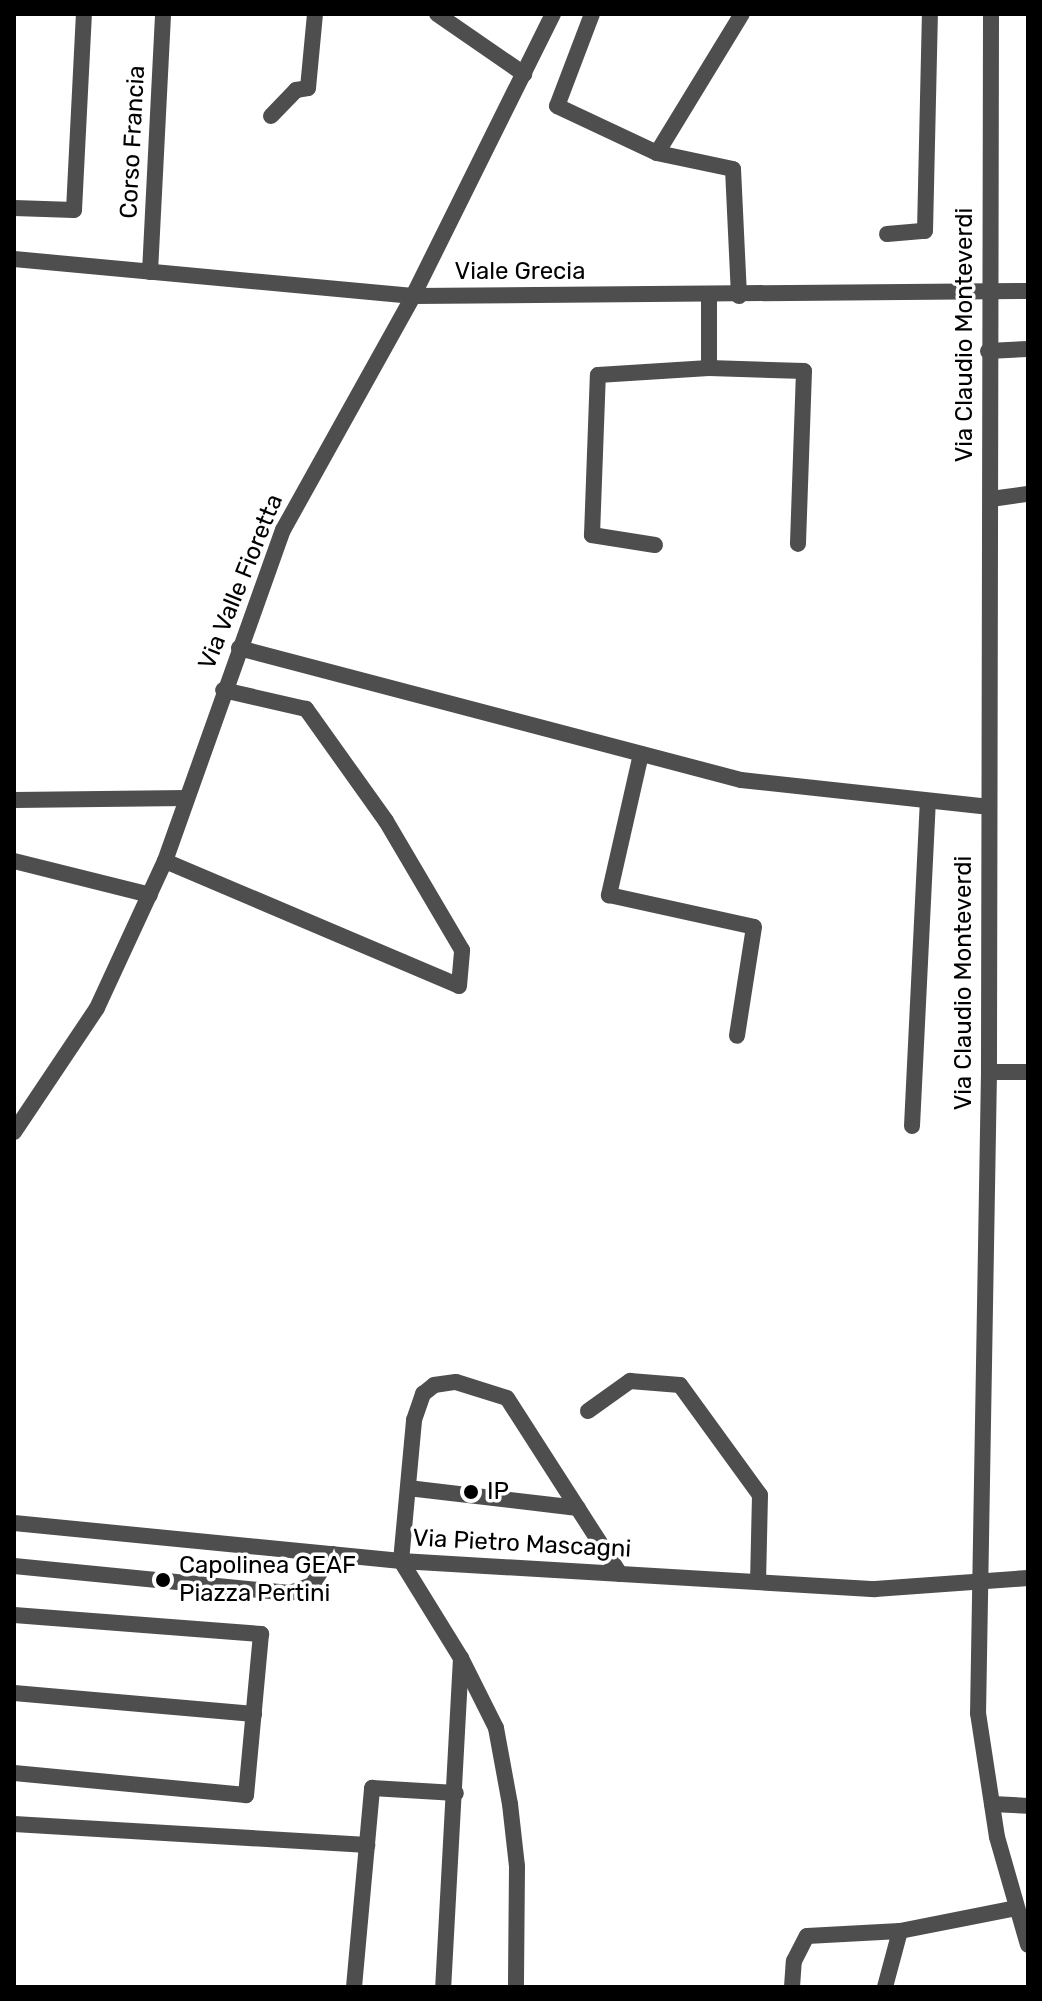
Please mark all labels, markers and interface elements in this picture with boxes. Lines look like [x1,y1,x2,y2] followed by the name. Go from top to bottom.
[115,65,151,219] street label: Corso Francia
[951,208,979,462] street label: Via Claudio Monteverdi
[455,258,585,286] street label: Viale Grecia
[193,490,289,674] street label: Via Valle Fioretta
[950,856,978,1110] street label: Via Claudio Monteverdi
[487,1478,509,1506] place label: IP
[462,1483,480,1501] marker: IP
[412,1524,632,1564] street label: Via Pietro Mascagni
[179,1552,356,1608] place label: Capolinea GEAF Piazza Pertini
[154,1571,172,1589] marker: Capolinea GEAF Piazza Pertini

